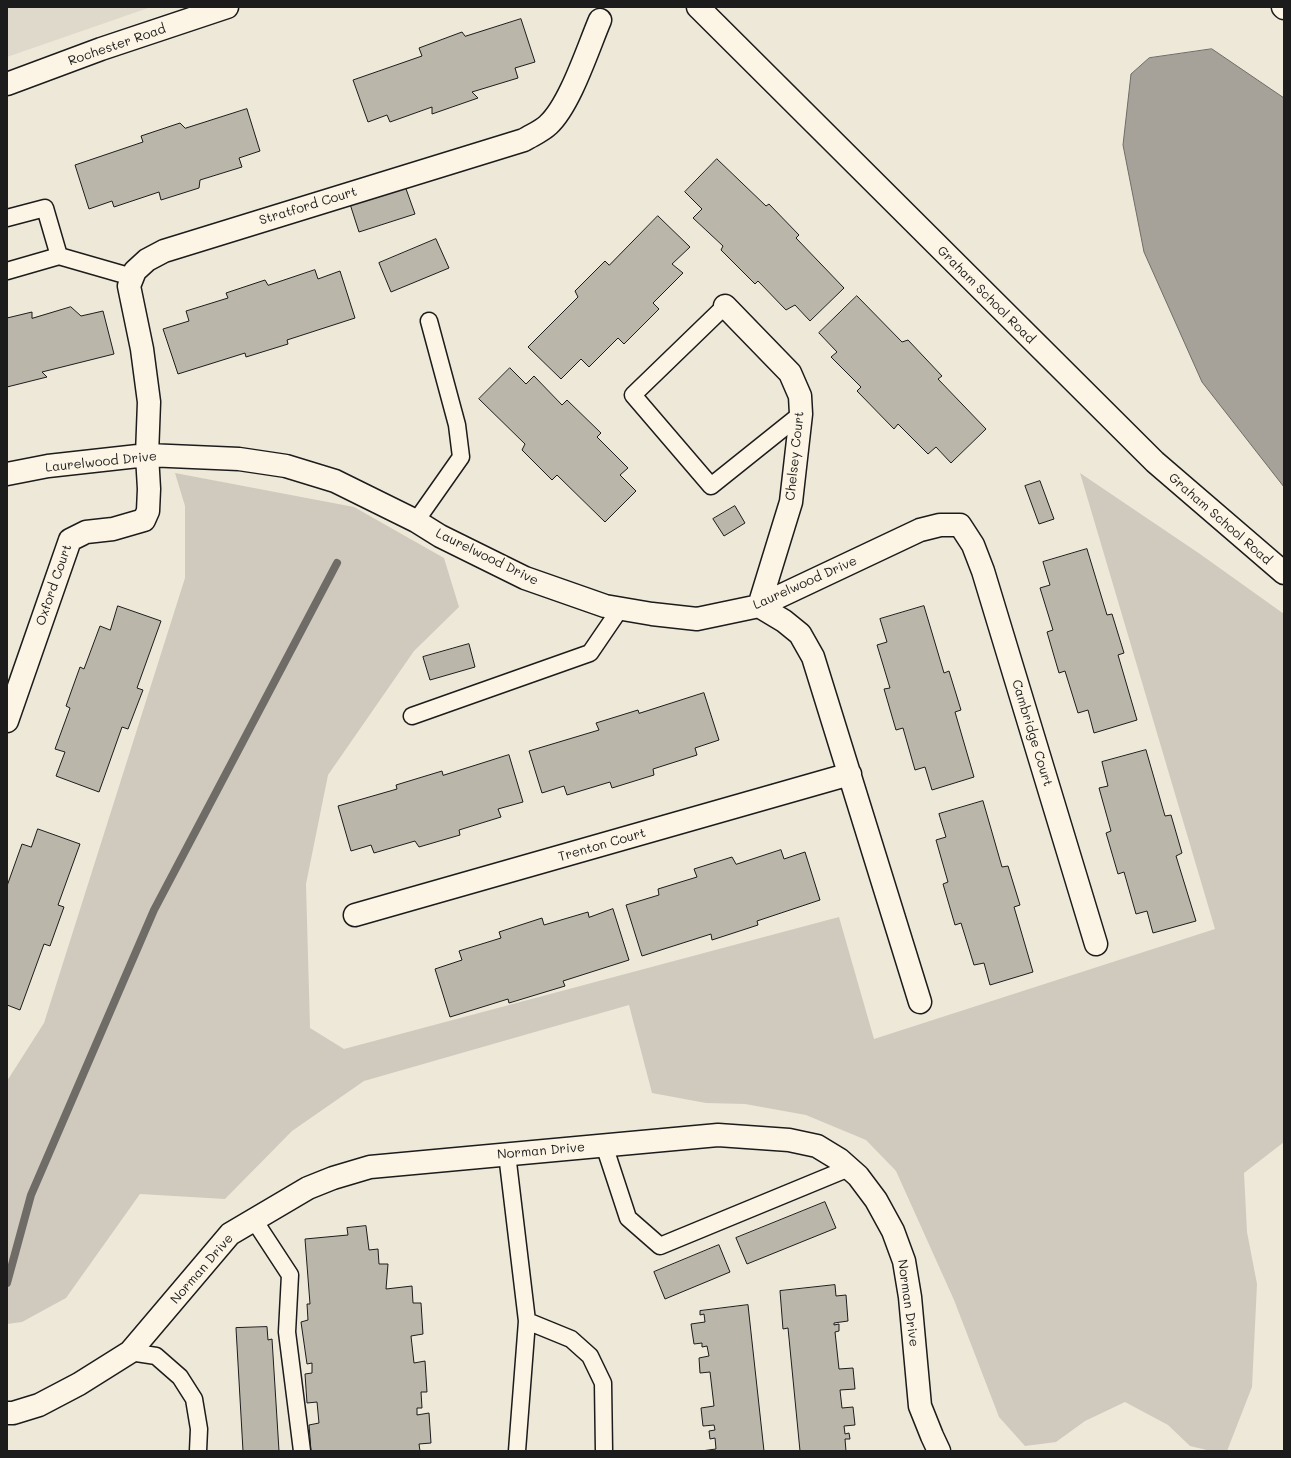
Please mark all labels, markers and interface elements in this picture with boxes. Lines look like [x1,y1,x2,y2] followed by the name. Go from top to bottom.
[66,21,168,69] street label: Rochester Road
[257,184,359,228] street label: Stratford Court
[934,243,1038,347] street label: Graham School Road
[783,411,807,501] street label: Chelsey Court
[44,448,158,476] street label: Laurelwood Drive
[1165,470,1275,568] street label: Graham School Road
[433,525,541,589] street label: Laurelwood Drive
[33,542,75,628] street label: Oxford Court
[751,553,859,613] street label: Laurelwood Drive
[1008,678,1056,788] street label: Cambridge Court
[557,825,647,865] street label: Trenton Court
[496,1139,586,1163] street label: Norman Drive
[167,1231,237,1307] street label: Norman Drive
[894,1258,922,1348] street label: Norman Drive

